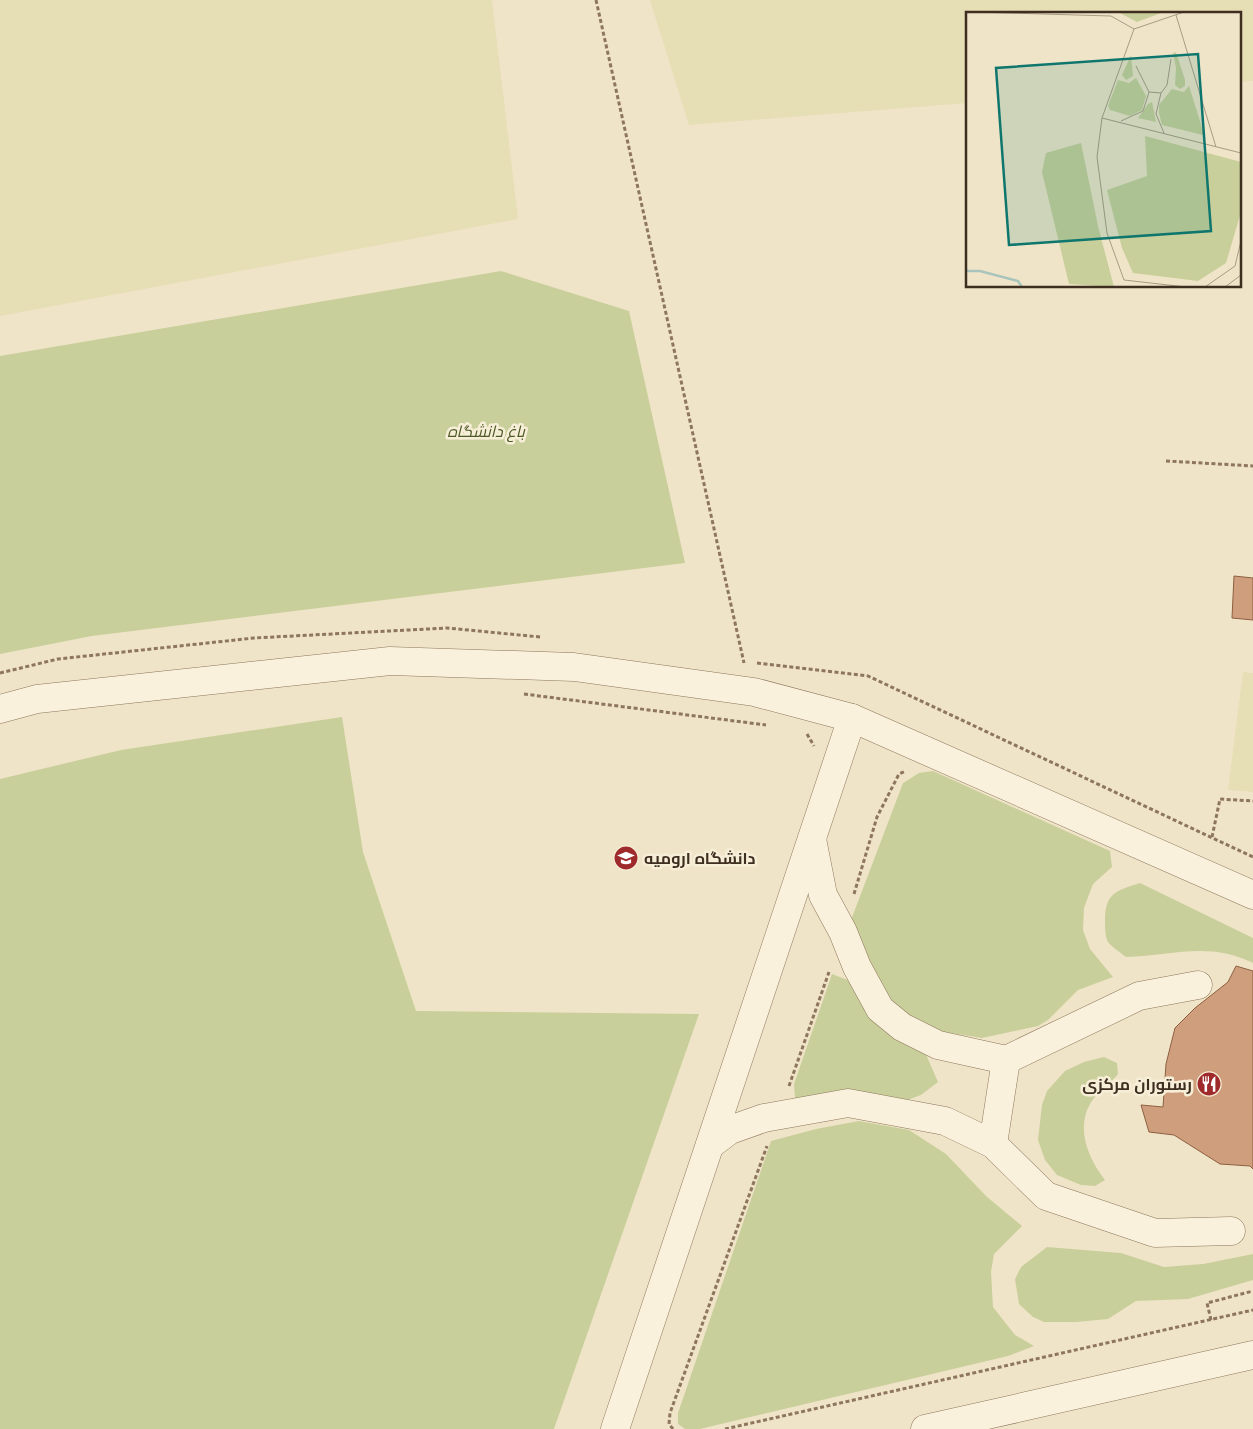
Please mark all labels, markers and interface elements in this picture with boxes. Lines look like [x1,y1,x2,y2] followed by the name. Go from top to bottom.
[966,12,1240,288] inset map
[447,420,525,443] park label: باغ دانشگاه
[613,845,639,871] school or university icon: دانشگاه ارومیه
[644,847,756,869] place label: دانشگاه ارومیه
[1196,1071,1222,1097] restaurant icon: رستوران مرکزی
[1082,1073,1192,1095] place label: رستوران مرکزی

